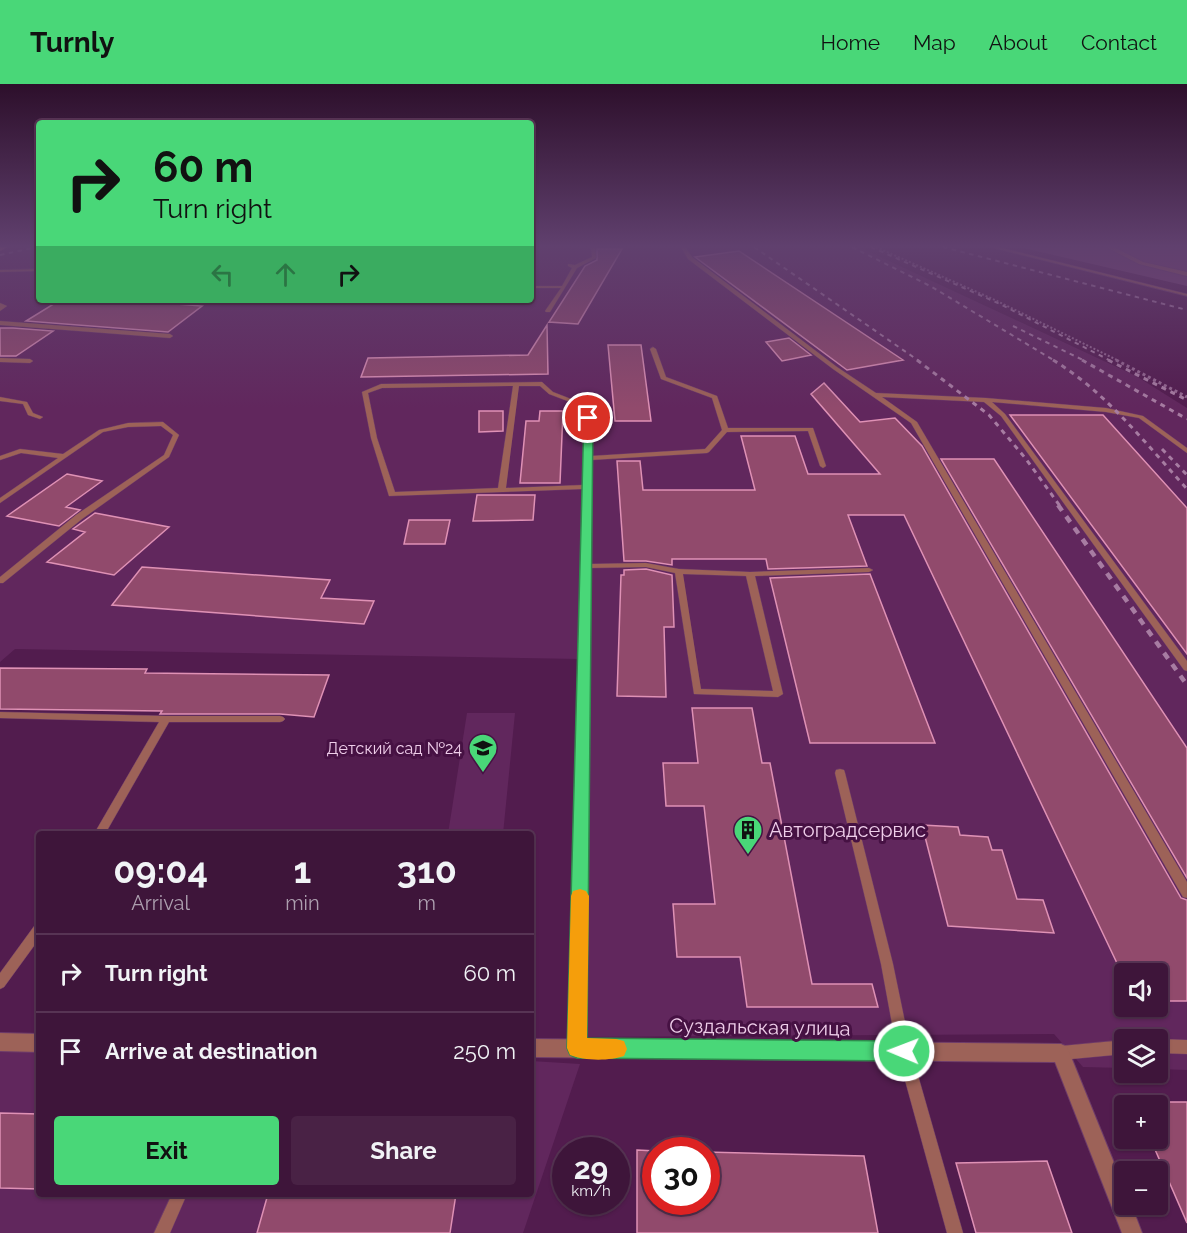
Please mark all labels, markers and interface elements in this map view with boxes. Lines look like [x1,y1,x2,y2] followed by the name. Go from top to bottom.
[30,26,114,59] text: Turnly
[821,30,880,55] text: Home
[913,30,956,55] text: Map
[989,30,1048,55] text: About
[1081,30,1157,55] text: Contact
[153,143,253,192] text: 60 m
[54,144,132,222] icon: right
[153,193,272,224] text: Turn right
[206,258,239,291] icon: left
[269,258,302,291] icon: ahead
[332,258,365,291] icon: right
[562,392,613,443] pin
[571,401,604,434] icon: arrive
[467,732,499,774] school or university icon: Детский сад №24
[327,739,462,758] place label: Детский сад №24
[732,814,764,856] building icon: Автоградсервис
[769,818,926,842] place label: Автоградсервис
[113,849,208,891] text: 09:04
[294,849,311,891] text: 1
[397,849,457,891] text: 310
[131,891,190,915] text: Arrival
[285,891,320,915] text: min
[418,891,436,915] text: m
[54,957,87,990] icon: right
[105,960,208,986] text: Turn right
[463,960,516,986] text: 60 m
[1114,963,1168,1215] map controls
[1114,963,1168,1017] button: sound
[669,1013,851,1041] street label: Суздальская улица
[872,1019,936,1083] position arrow
[1114,1029,1168,1083] button: layers
[54,1035,87,1068] icon: arrive
[105,1038,318,1064] text: Arrive at destination
[453,1038,516,1064] text: 250 m
[1114,1095,1168,1149] button: +
[54,1116,279,1185] button: Exit
[291,1116,516,1185] button: Share
[642,1137,720,1215] speed limit sign: 30
[574,1151,608,1186] text: 29
[1114,1161,1168,1215] button: −
[571,1182,611,1200] text: km/h

